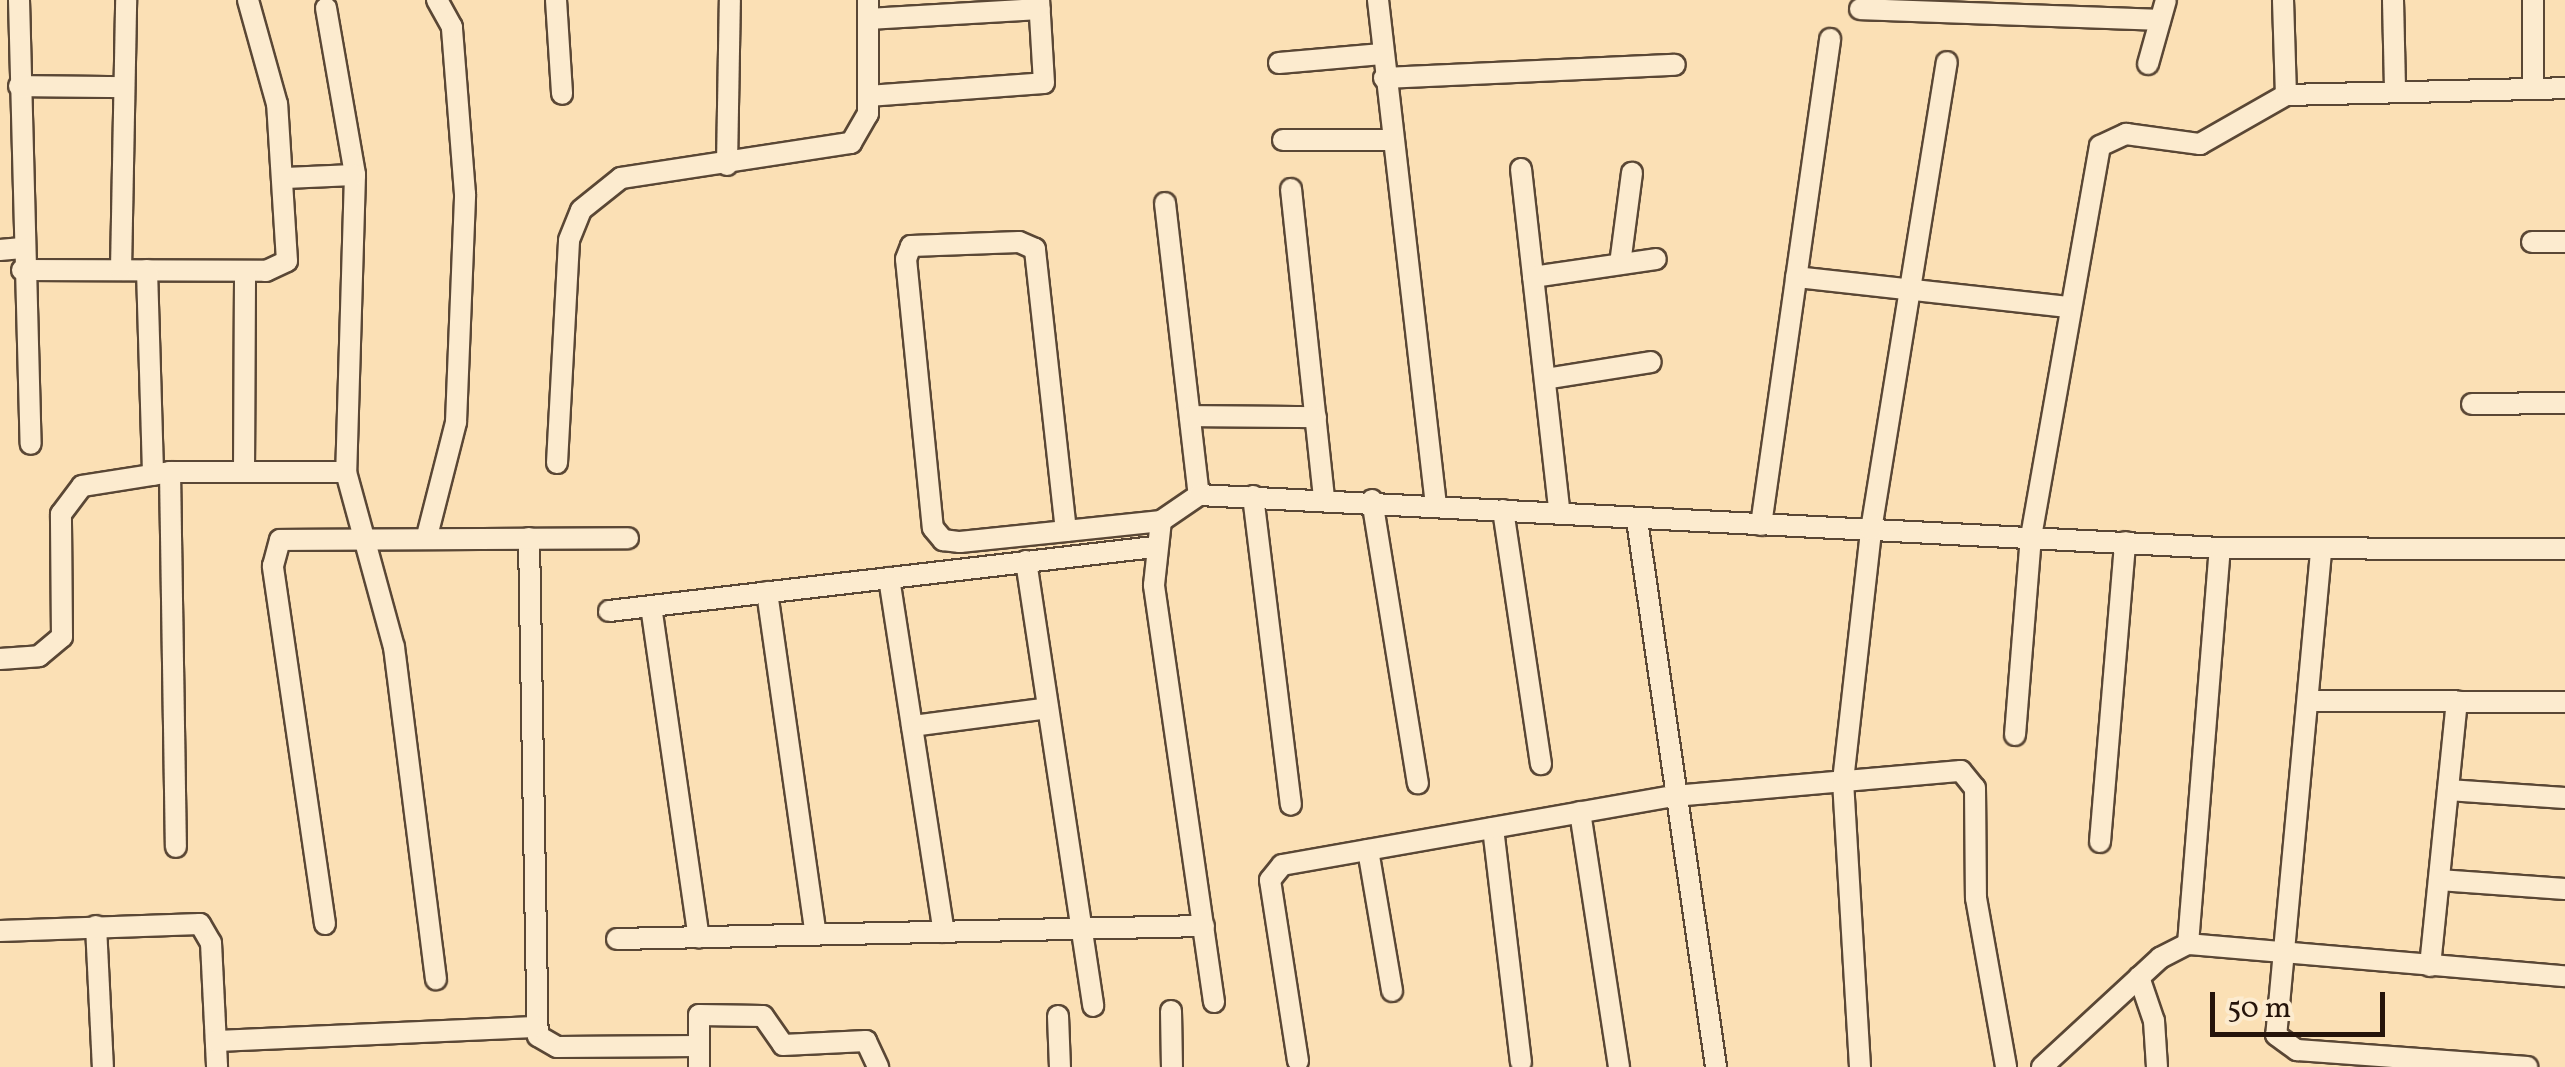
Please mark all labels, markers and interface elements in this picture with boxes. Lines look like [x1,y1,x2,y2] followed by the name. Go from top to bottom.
[2215,972,2390,1034] scale bar
[2227,988,2291,1030] text: 50 m

